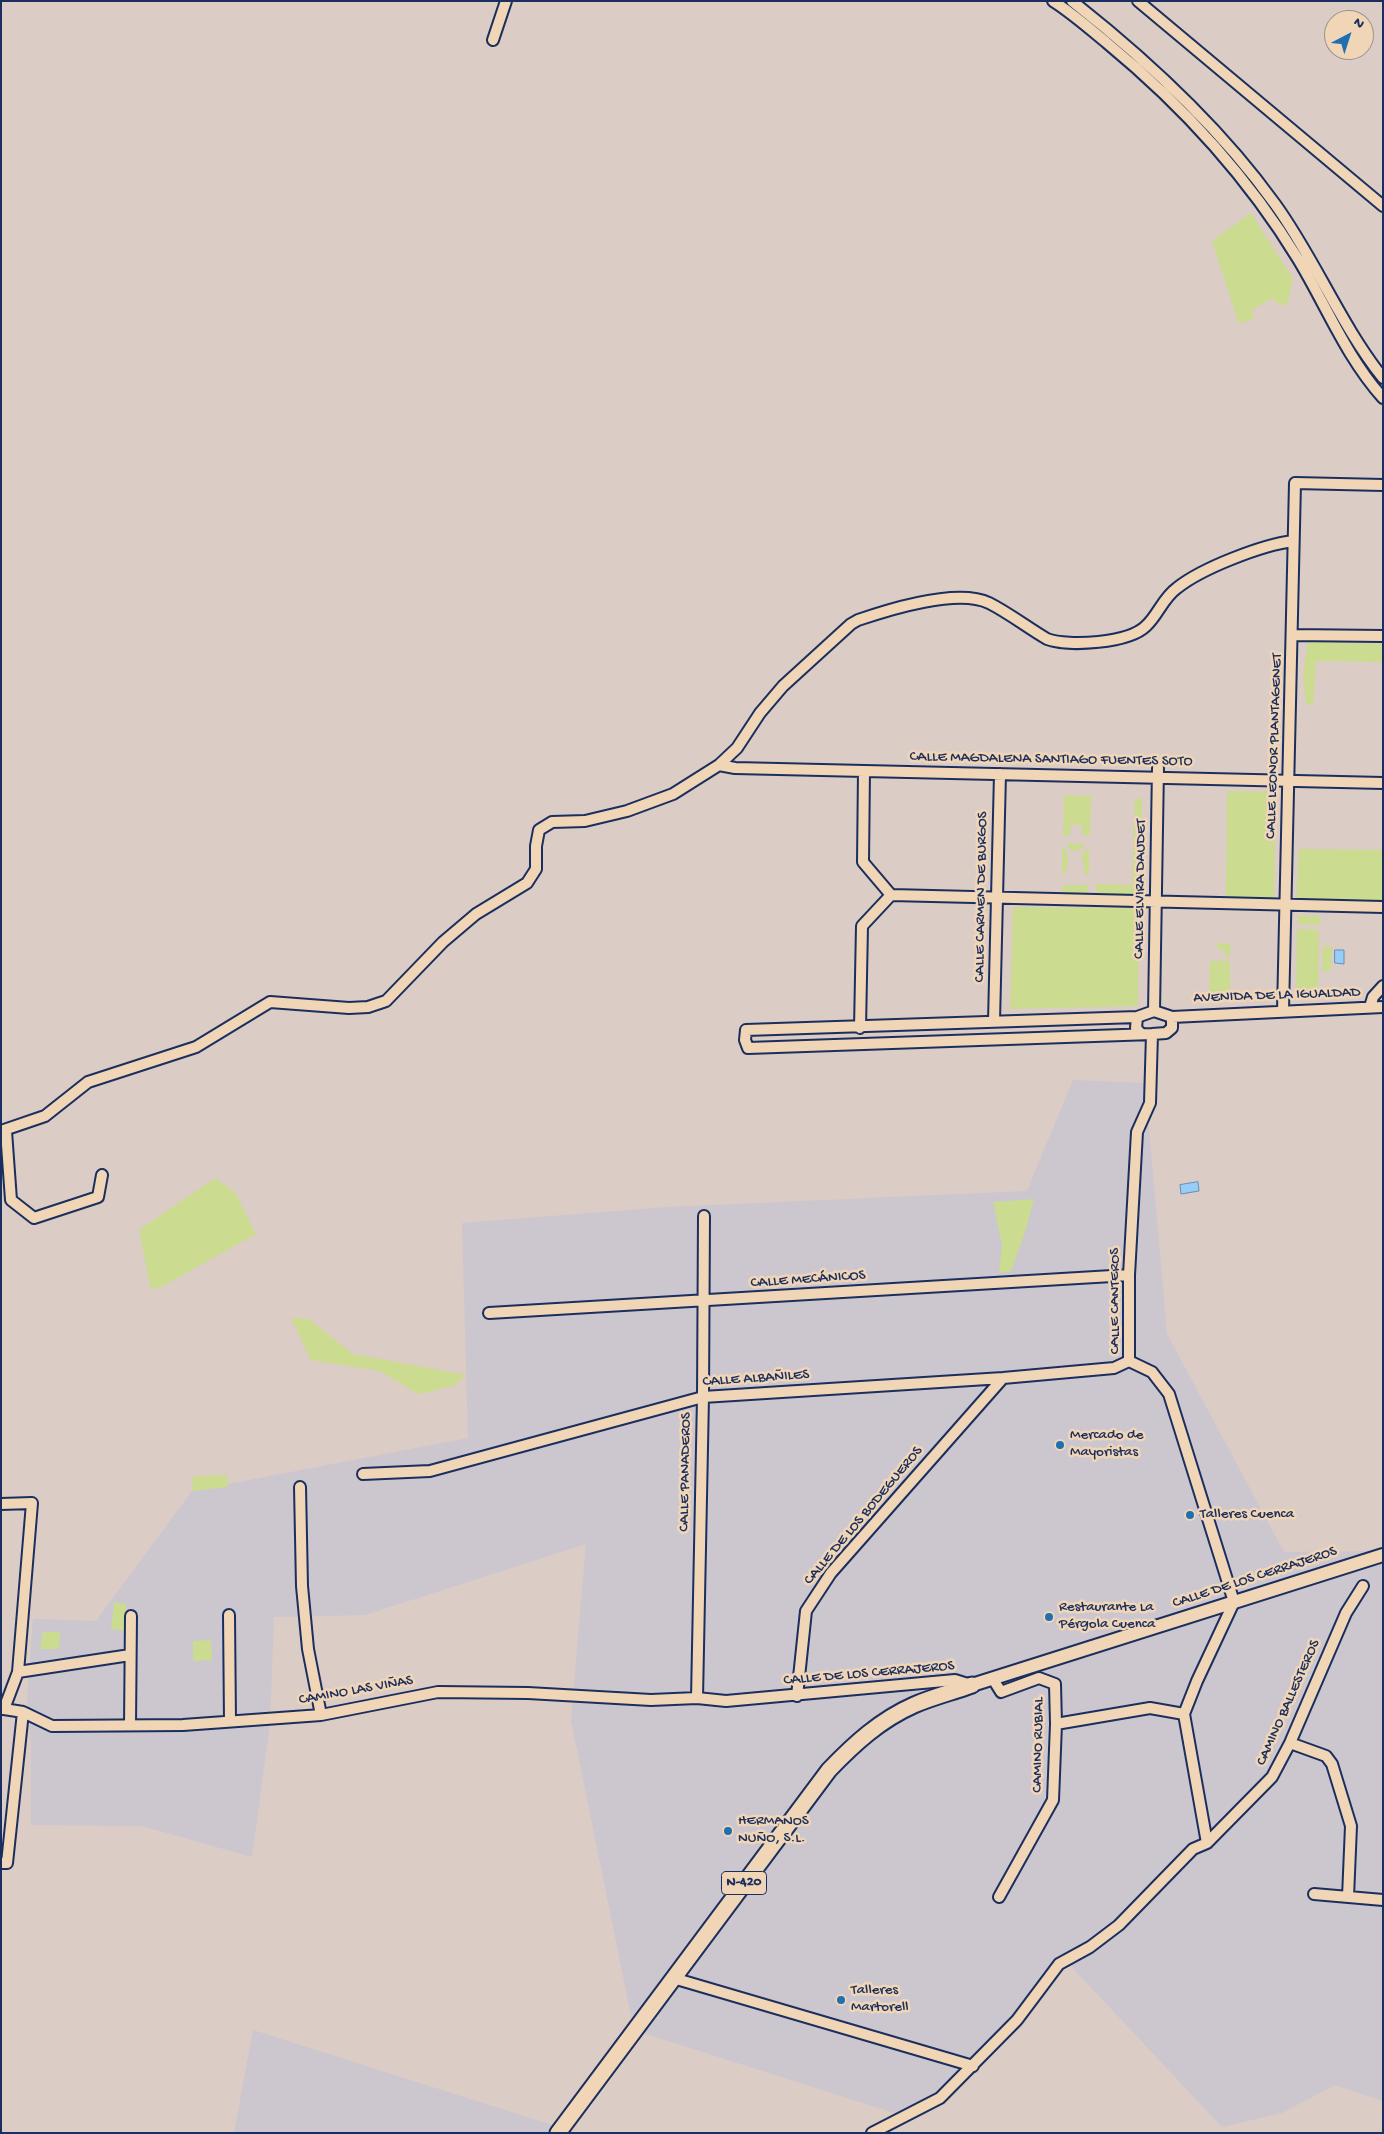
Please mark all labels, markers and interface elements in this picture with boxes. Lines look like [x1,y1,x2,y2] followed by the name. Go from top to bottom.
[1324,10,1374,60] north arrow
[1349,14,1367,33] text: N
[1263,653,1287,839] street label: CALLE LEONOR PLANTAGENET
[909,749,1193,771] street label: CALLE MAGDALENA SANTIAGO FUENTES SOTO
[972,811,992,983] street label: CALLE CARMEN DE BURGOS
[1131,819,1151,959] street label: CALLE ELVIRA DAUDET
[1193,984,1361,1008] street label: AVENIDA DE LA IGUALDAD
[1107,1248,1125,1354] street label: CALLE CANTEROS
[750,1267,866,1293] street label: CALLE MECÁNICOS
[702,1366,810,1392] street label: CALLE ALBAÑILES
[676,1412,696,1532] street label: CALLE PANADEROS
[1070,1427,1144,1462] place label: Mercado de Mayoristas
[1054,1439,1066,1451] marker: Mercado de Mayoristas
[801,1443,927,1589] street label: CALLE DE LOS BODEGUEROS
[1200,1506,1294,1524] place label: Talleres Cuenca
[1184,1509,1196,1521] marker: Talleres Cuenca
[1171,1543,1339,1613] street label: CALLE DE LOS CERRAJEROS
[1059,1599,1155,1634] place label: Restaurante La Pérgola Cuenca
[1043,1611,1055,1623] marker: Restaurante La Pérgola Cuenca
[1253,1637,1325,1769] street label: CAMINO BALLESTEROS
[783,1658,955,1690] street label: CALLE DE LOS CERRAJEROS
[297,1672,415,1710] street label: CAMINO LAS VIÑAS
[1029,1697,1049,1793] street label: CAMINO RUBIAL
[738,1813,809,1848] place label: HERMANOS NUÑO, S.L.
[722,1825,734,1837] marker: HERMANOS NUÑO, S.L.
[722,1872,766,1895] road number: N-420
[851,1982,909,2017] place label: Talleres Martorell
[835,1994,847,2006] marker: Talleres Martorell

